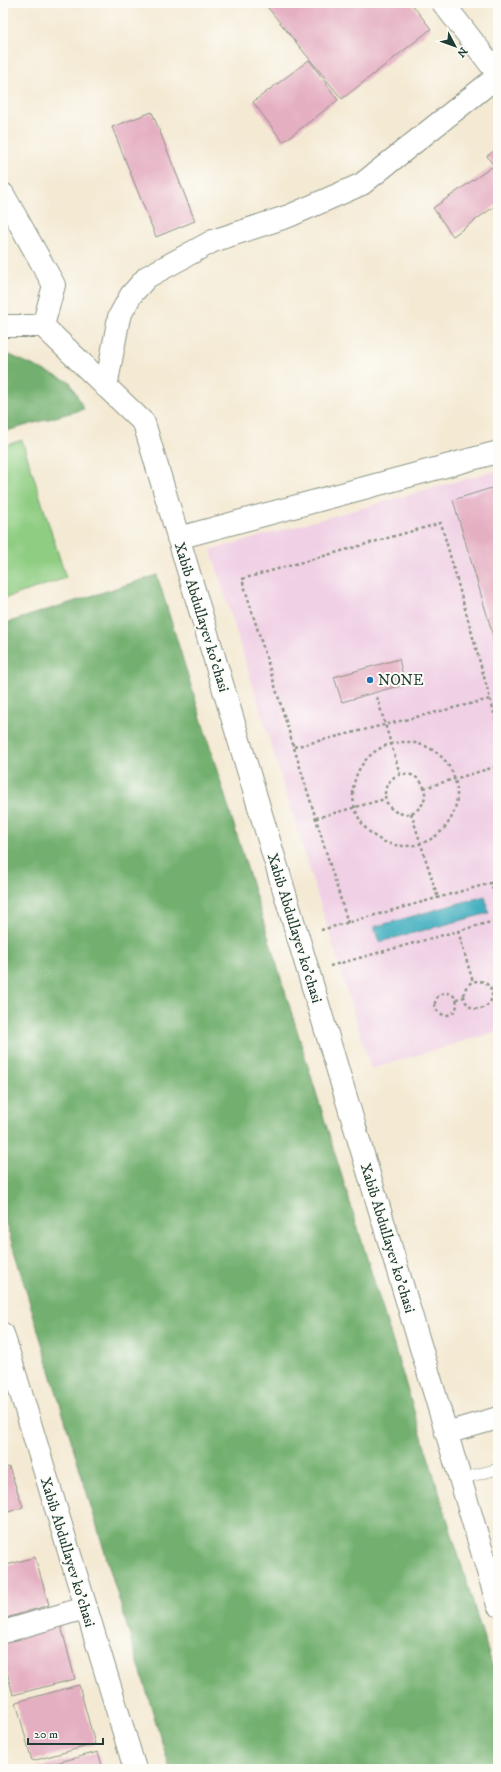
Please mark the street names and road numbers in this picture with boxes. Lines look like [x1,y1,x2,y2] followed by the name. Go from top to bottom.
[170,540,233,695] street label: Xabib Abdullayev ko'chasi
[263,851,326,1006] street label: Xabib Abdullayev ko'chasi
[356,1161,419,1316] street label: Xabib Abdullayev ko'chasi
[36,1475,99,1630] street label: Xabib Abdullayev ko'chasi

